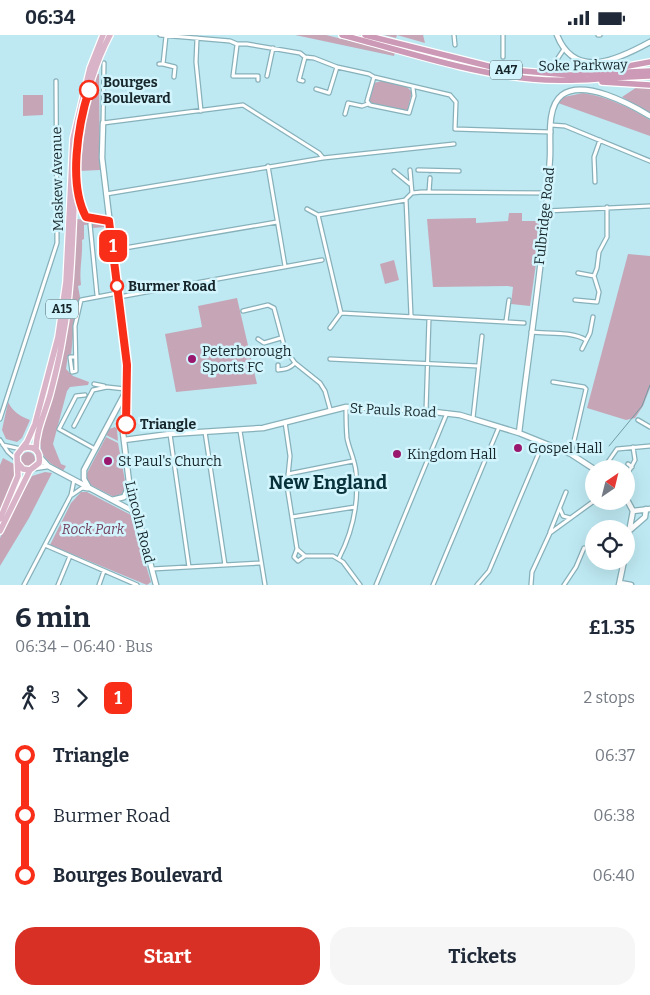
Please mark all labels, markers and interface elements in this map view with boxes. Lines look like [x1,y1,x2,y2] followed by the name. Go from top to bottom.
[25,6,75,29] text: 06:34
[538,56,628,75] street label: Soke Parkway
[490,61,522,79] road number: A47
[103,74,171,107] place label: Bourges Boulevard
[79,80,99,100] marker: Bourges Boulevard
[48,127,67,231] street label: Maskew Avenue
[531,166,558,266] street label: Fulbridge Road
[97,230,129,262] line badge: 1
[109,235,117,257] text: 1
[128,278,216,295] place label: Burmer Road
[110,279,124,293] marker: Burmer Road
[46,299,78,319] road number: A15
[202,343,292,376] place label: Peterborough Sports FC
[186,353,198,365] marker: Peterborough Sports FC
[349,400,437,421] street label: St Pauls Road
[116,414,136,434] marker: Triangle
[140,416,196,433] place label: Triangle
[528,440,603,457] place label: Gospel Hall
[512,442,524,454] marker: Gospel Hall
[407,446,497,463] place label: Kingdom Hall
[391,448,403,460] marker: Kingdom Hall
[118,453,222,470] place label: St Paul's Church
[102,455,114,467] marker: St Paul's Church
[585,460,635,510] north arrow
[585,460,635,570] map controls
[269,471,388,494] district label: New England
[121,479,158,565] street label: Lincoln Road
[585,520,635,570] button: locate
[62,521,125,538] park label: Rock Park
[15,601,90,634] text: 6 min
[588,616,635,639] text: £1.35
[15,637,153,656] text: 06:34 – 06:40 · Bus
[15,684,43,712] icon: walk
[68,684,96,712] icon: forward
[114,687,122,709] text: 1
[51,688,60,707] text: 3
[583,688,635,707] text: 2 stops
[53,744,129,767] text: Triangle
[595,746,635,765] text: 06:37
[53,804,170,827] text: Burmer Road
[593,806,635,825] text: 06:38
[53,864,223,887] text: Bourges Boulevard
[592,866,635,885] text: 06:40
[15,927,320,985] button: Start
[330,927,635,985] button: Tickets

